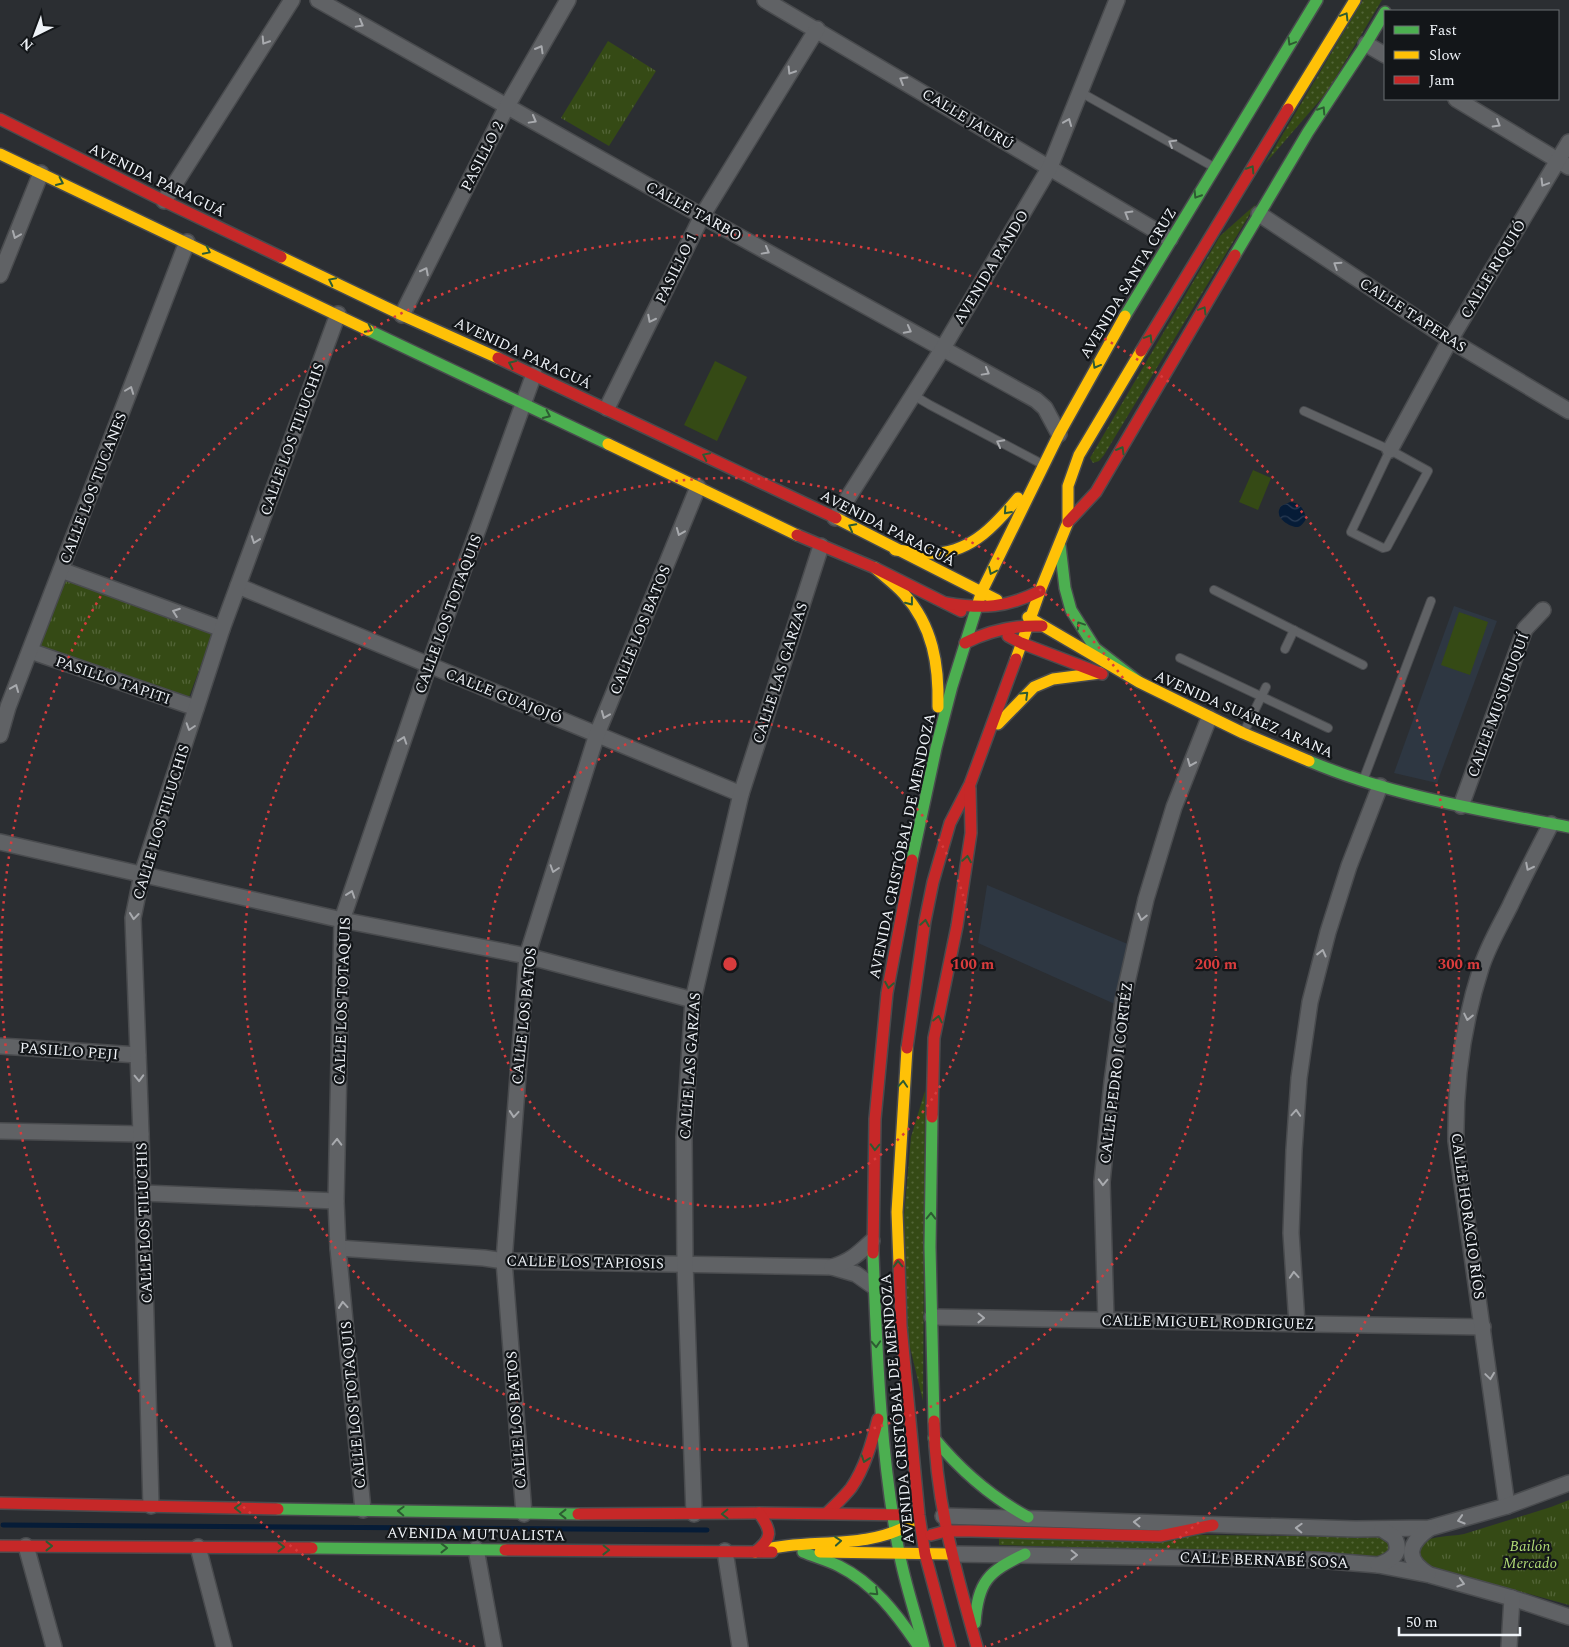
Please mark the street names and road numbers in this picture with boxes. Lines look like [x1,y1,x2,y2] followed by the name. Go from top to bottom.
[917,83,1018,156] street label: CALLE JAURÚ
[455,117,510,195] street label: PASILLO 2
[85,137,229,224] street label: AVENIDA PARAGUÁ
[641,175,746,247] street label: CALLE TARBO
[1074,203,1183,363] street label: AVENIDA SANTA CRUZ
[948,206,1035,329] street label: AVENIDA PANDO
[1455,215,1532,323] street label: CALLE RIQUIÓ
[650,229,703,307] street label: PASILLO 1
[1355,272,1471,359] street label: CALLE TAPERAS
[450,311,595,395] street label: AVENIDA PARAGUÁ
[254,359,331,519] street label: CALLE LOS TILUCHIS
[54,409,133,567] street label: CALLE LOS TUCANES
[816,484,959,573] street label: AVENIDA PARAGUÁ
[409,531,488,697] street label: CALLE LOS TOTAQUIS
[604,562,677,698] street label: CALLE LOS BATOS
[747,600,814,747] street label: CALLE LAS GARZAS
[1462,630,1535,781] street label: CALLE MUSURUQUÍ
[52,650,174,711] street label: PASILLO TAPITI
[442,663,566,730] street label: CALLE GUAJOJÓ
[1151,665,1337,764] street label: AVENIDA SUÁREZ ARANA
[863,711,942,981] street label: AVENIDA CRISTÓBAL DE MENDOZA
[127,742,196,903] street label: CALLE LOS TILUCHIS
[328,917,357,1085] street label: CALLE LOS TOTAQUIS
[506,946,543,1086] street label: CALLE LOS BATOS
[1094,981,1139,1165] street label: CALLE PEDRO I CORTÉZ
[674,992,707,1140] street label: CALLE LAS GARZAS
[19,1037,119,1066] street label: PASILLO PEJI
[1444,1132,1491,1301] street label: CALLE HORACIO RÍOS
[130,1142,159,1304] street label: CALLE LOS TILUCHIS
[506,1250,664,1275] street label: CALLE LOS TAPIOSIS
[874,1273,921,1545] street label: AVENIDA CRISTÓBAL DE MENDOZA
[1101,1309,1315,1336] street label: CALLE MIGUEL RODRIGUEZ
[335,1320,372,1490] street label: CALLE LOS TOTAQUIS
[500,1350,533,1490] street label: CALLE LOS BATOS
[387,1521,565,1548] street label: AVENIDA MUTUALISTA
[1179,1546,1349,1575] street label: CALLE BERNABÉ SOSA

